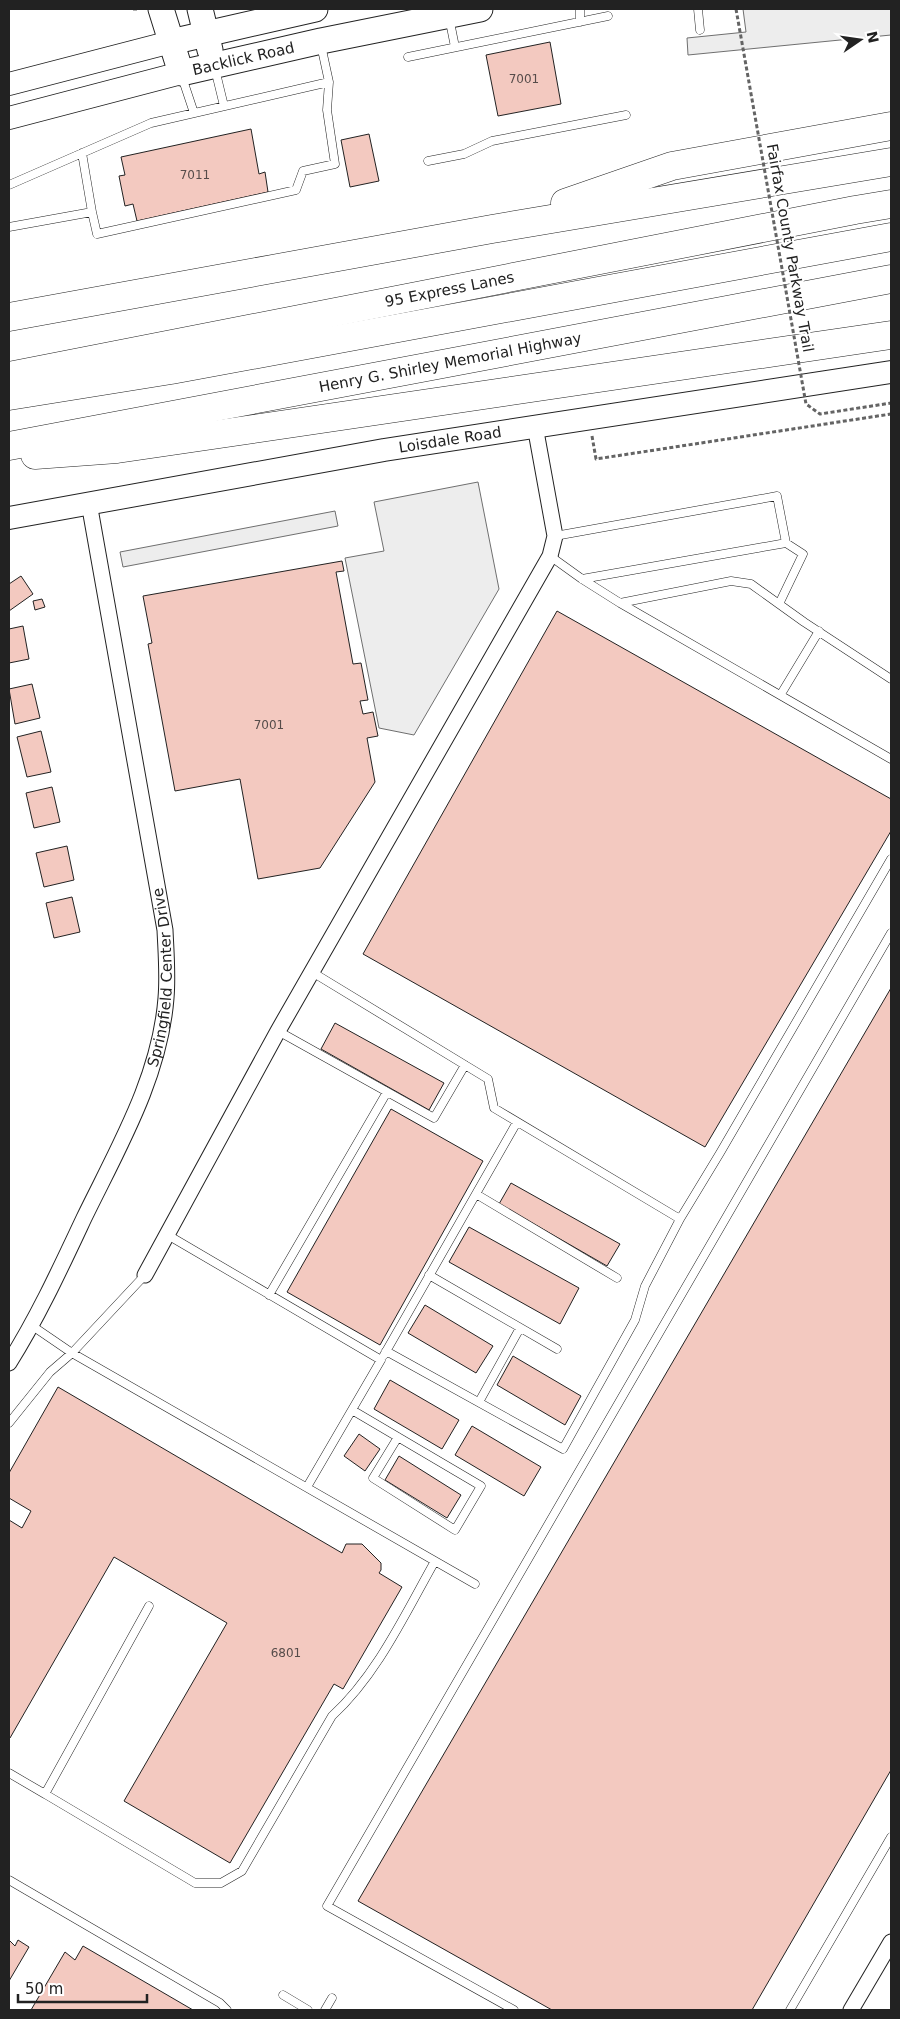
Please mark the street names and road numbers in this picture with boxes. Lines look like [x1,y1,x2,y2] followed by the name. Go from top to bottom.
[191,38,296,79] street label: Backlick Road
[763,142,817,354] street label: Fairfax County Parkway Trail
[383,268,516,311] street label: 95 Express Lanes
[317,329,583,396] street label: Henry G. Shirley Memorial Highway
[397,423,503,457] street label: Loisdale Road
[144,886,176,1069] street label: Springfield Center Drive

